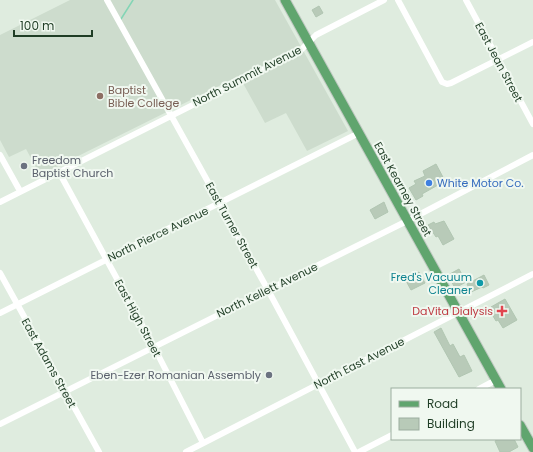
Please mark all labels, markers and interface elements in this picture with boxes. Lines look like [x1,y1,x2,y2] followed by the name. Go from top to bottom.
[14,12,92,38] scale bar
[20,17,54,34] text: 100 m
[471,19,527,105] street label: East Jean Street
[190,42,304,110] street label: North Summit Avenue
[108,82,180,111] place label: Baptist Bible College
[95,91,105,101] marker: Baptist Bible College
[370,139,436,239] street label: East Kearney Street
[32,152,113,181] place label: Freedom Baptist Church
[19,161,29,171] marker: Freedom Baptist Church
[437,175,524,191] place label: White Motor Co.
[424,178,434,188] marker: White Motor Co.
[202,179,262,271] street label: East Turner Street
[105,202,211,265] street label: North Pierce Avenue
[214,258,320,321] street label: North Kellett Avenue
[391,269,472,298] place label: Fred's Vacuum Cleaner
[111,276,165,360] street label: East High Street
[475,278,485,288] marker: Fred's Vacuum Cleaner
[412,303,493,319] place label: DaVita Dialysis
[496,305,508,317] marker: DaVita Dialysis
[18,315,80,411] street label: East Adams Street
[311,333,407,393] street label: North East Avenue
[90,367,262,383] place label: Eben-Ezer Romanian Assembly
[264,370,274,380] marker: Eben-Ezer Romanian Assembly
[391,388,521,440] legend
[427,395,458,412] text: Road
[427,415,475,432] text: Building

